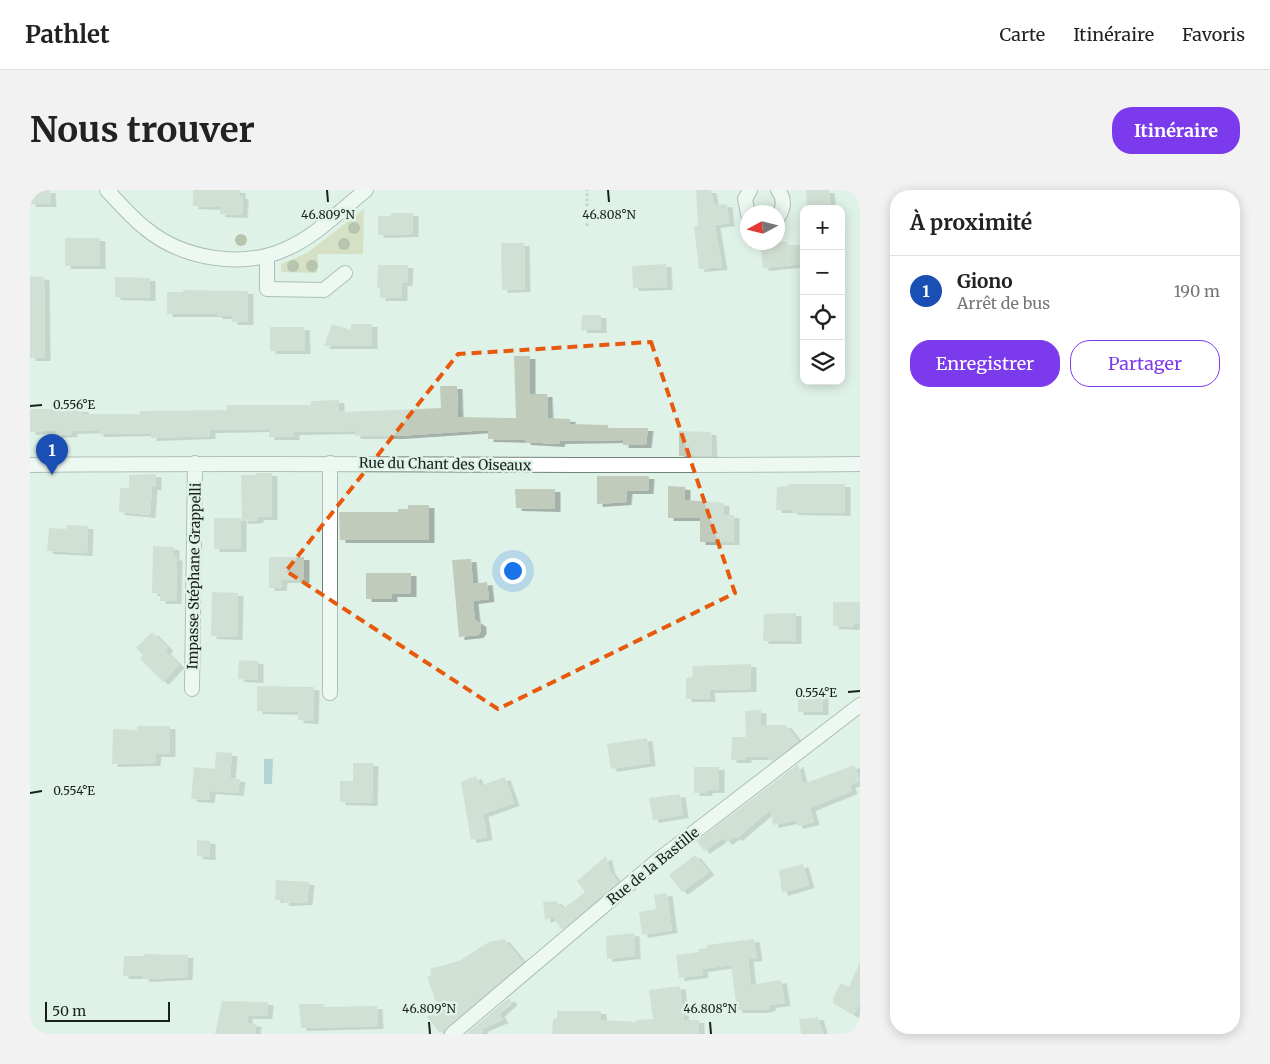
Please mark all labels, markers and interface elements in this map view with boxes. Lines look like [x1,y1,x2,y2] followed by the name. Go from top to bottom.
[25,19,110,50] text: Pathlet
[999,23,1045,46] text: Carte
[1073,23,1154,46] text: Itinéraire
[1182,23,1245,46] text: Favoris
[1112,107,1240,154] button: Itinéraire
[30,108,255,152] text: Nous trouver
[740,205,785,250] north arrow
[800,205,845,385] map controls
[800,205,845,250] button: +
[301,207,356,222] text: 46.809°N
[582,207,637,222] text: 46.808°N
[910,209,1032,236] text: À proximité
[800,250,845,295] button: −
[957,269,1013,293] text: Giono
[922,281,930,301] text: 1
[1174,281,1220,301] text: 190 m
[957,293,1050,313] text: Arrêt de bus
[800,295,845,340] button: locate
[800,340,845,385] button: layers
[910,340,1060,387] button: Enregistrer
[1070,340,1220,387] button: Partager
[53,397,95,412] text: 0.556°E
[36,434,68,475] pin: 1
[359,453,532,475] street label: Rue du Chant des Oiseaux
[183,482,205,669] street label: Impasse Stéphane Grappelli
[500,558,526,584] your location
[795,685,837,700] text: 0.554°E
[53,783,95,798] text: 0.554°E
[603,823,703,909] street label: Rue de la Bastille
[45,999,170,1022] scale bar
[402,1001,457,1016] text: 46.809°N
[683,1001,738,1016] text: 46.808°N
[52,1002,86,1020] text: 50 m

